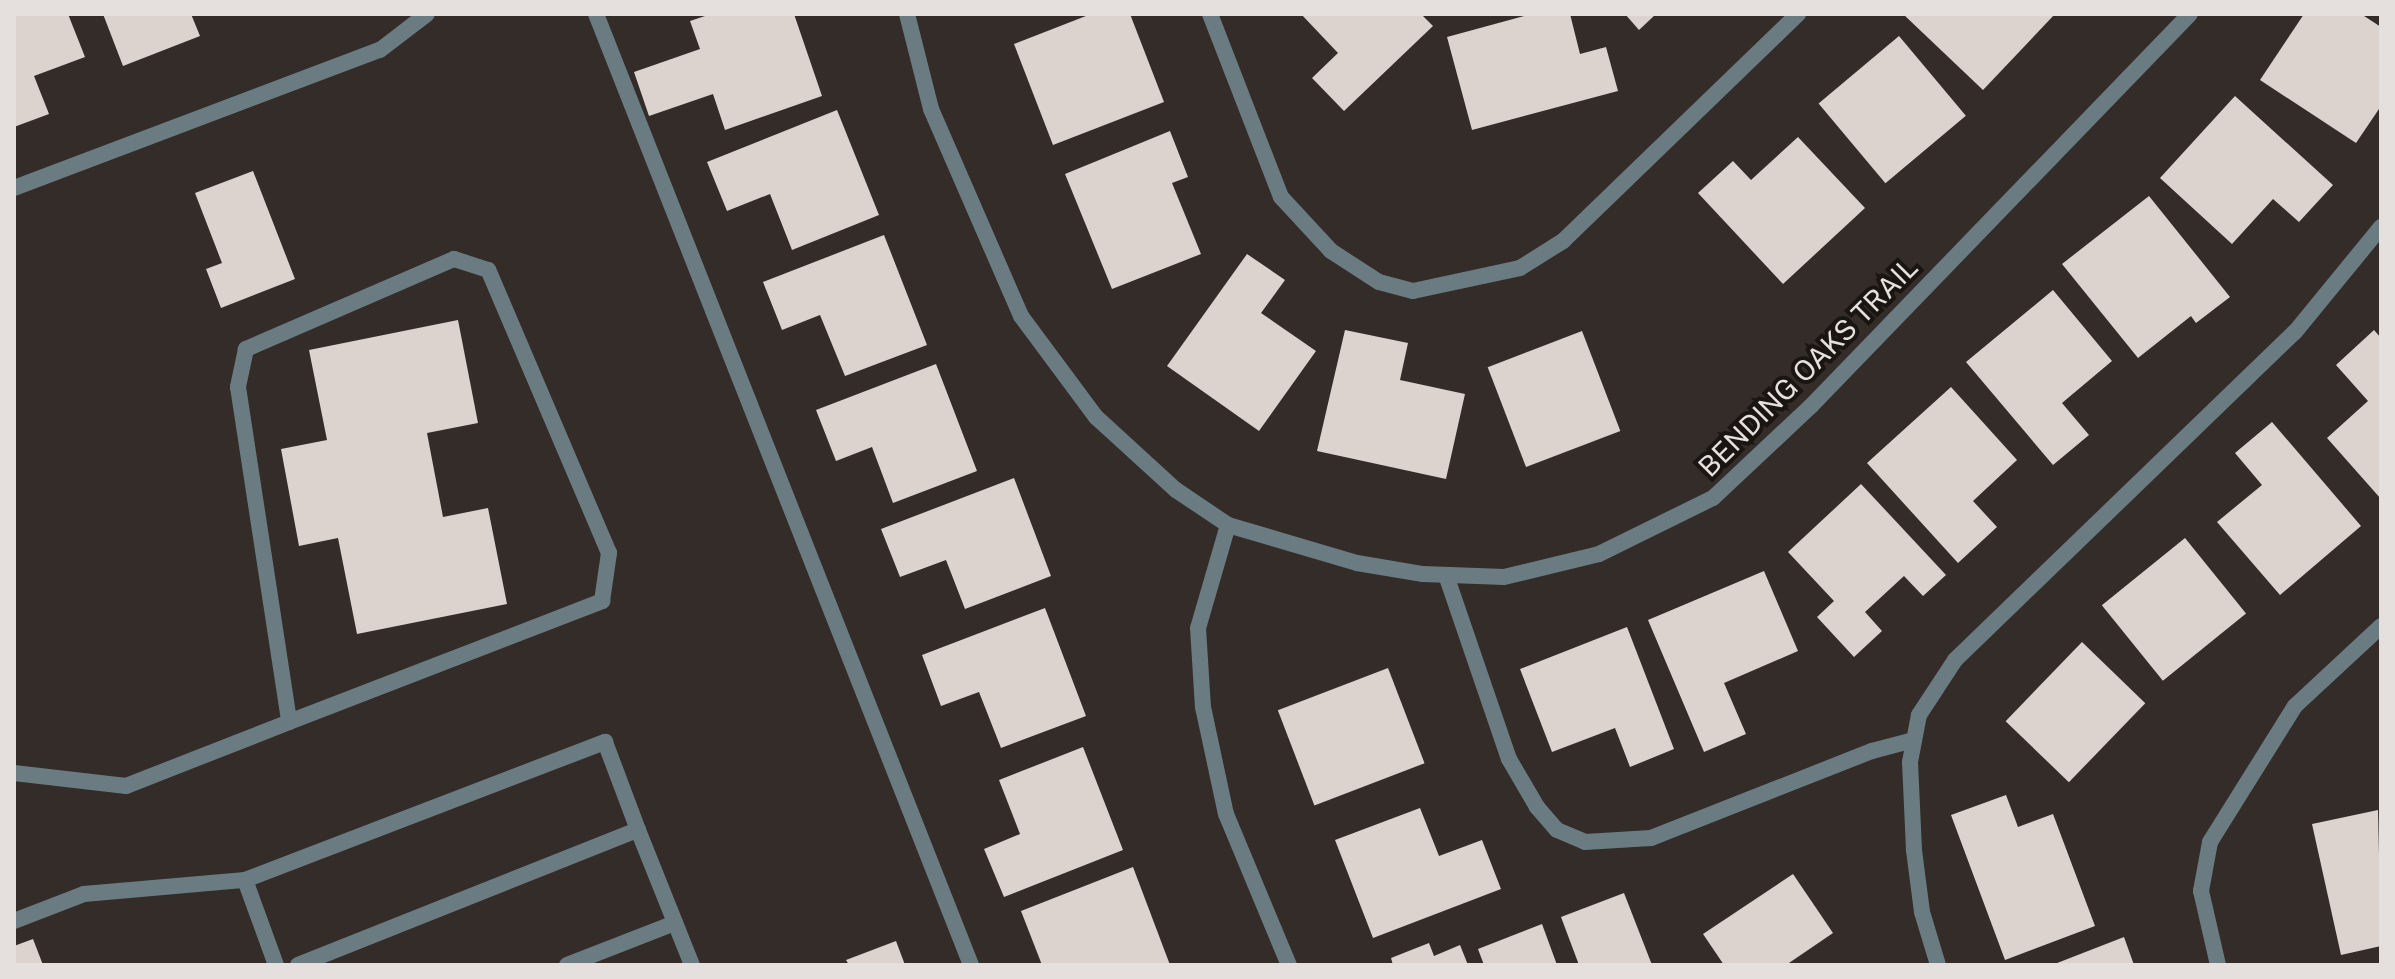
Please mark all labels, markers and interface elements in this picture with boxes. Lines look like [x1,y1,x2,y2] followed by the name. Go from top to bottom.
[1691,250,1925,484] street label: BENDING OAKS TRAIL

